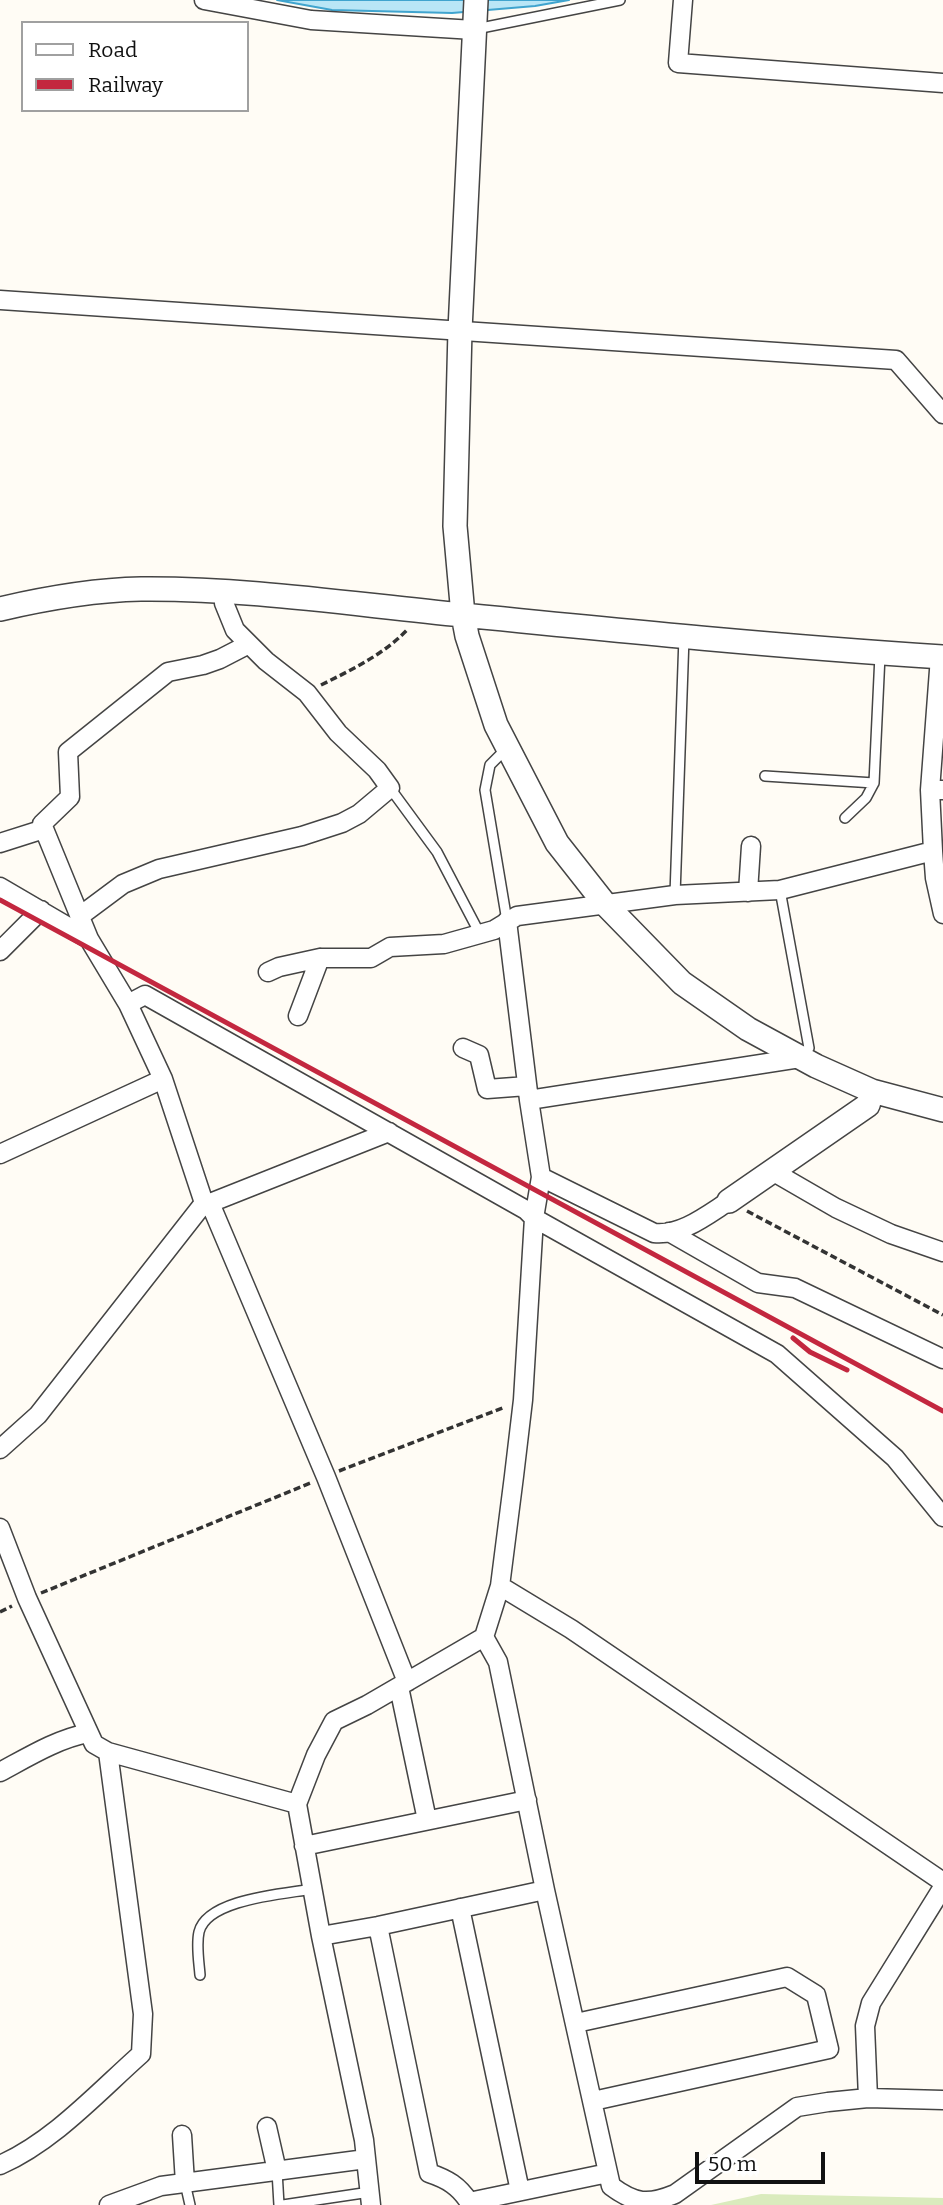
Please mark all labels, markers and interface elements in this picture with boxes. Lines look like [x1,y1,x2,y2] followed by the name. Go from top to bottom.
[21,21,248,112] legend
[88,37,137,63] text: Road
[88,72,163,98] text: Railway
[698,2138,828,2182] scale bar
[708,2151,757,2177] text: 50 m

